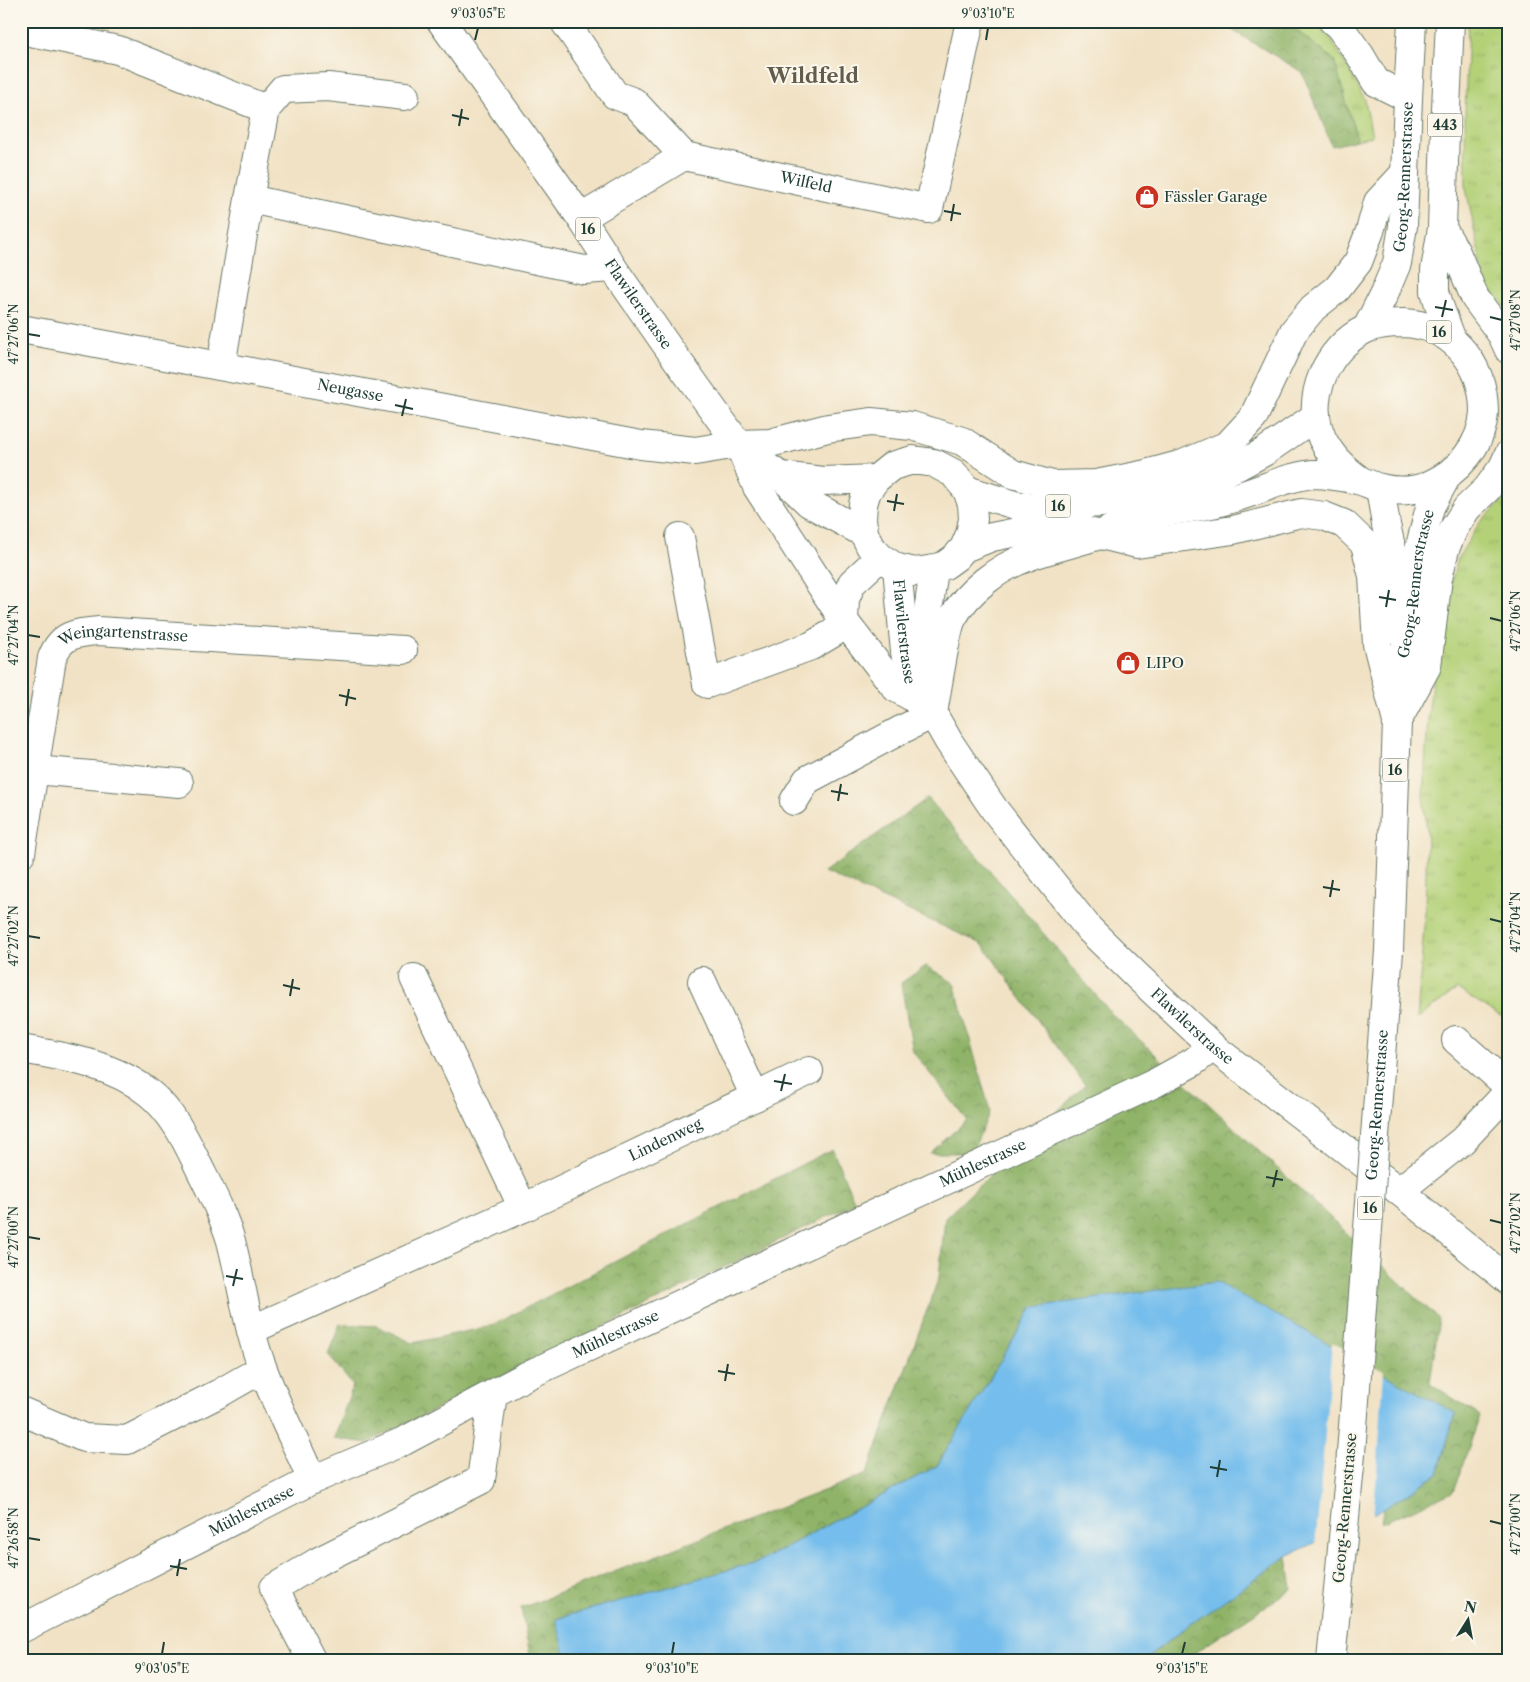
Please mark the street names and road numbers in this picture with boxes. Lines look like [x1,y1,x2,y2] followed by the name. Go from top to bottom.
[1389,101,1417,254] street label: Georg-Rennerstrasse
[1428,114,1462,136] road number: 443
[777,167,834,197] street label: Wilfeld
[576,218,600,240] road number: 16
[601,255,676,353] street label: Flawilerstrasse
[1426,321,1452,344] road number: 16
[316,375,385,406] street label: Neugasse
[1046,494,1070,518] road number: 16
[1393,507,1438,660] street label: Georg-Rennerstrasse
[889,578,920,685] street label: Flawilerstrasse
[54,621,189,650] street label: Weingartenstrasse
[1382,758,1408,782] road number: 16
[1147,984,1238,1068] street label: Flawilerstrasse
[1362,1029,1392,1181] street label: Georg-Rennerstrasse
[626,1114,705,1165] street label: Lindenweg
[936,1134,1029,1191] street label: Mühlestrasse
[1358,1196,1382,1220] road number: 16
[569,1305,662,1362] street label: Mühlestrasse
[1328,1432,1361,1584] street label: Georg-Rennerstrasse
[205,1481,297,1540] street label: Mühlestrasse

